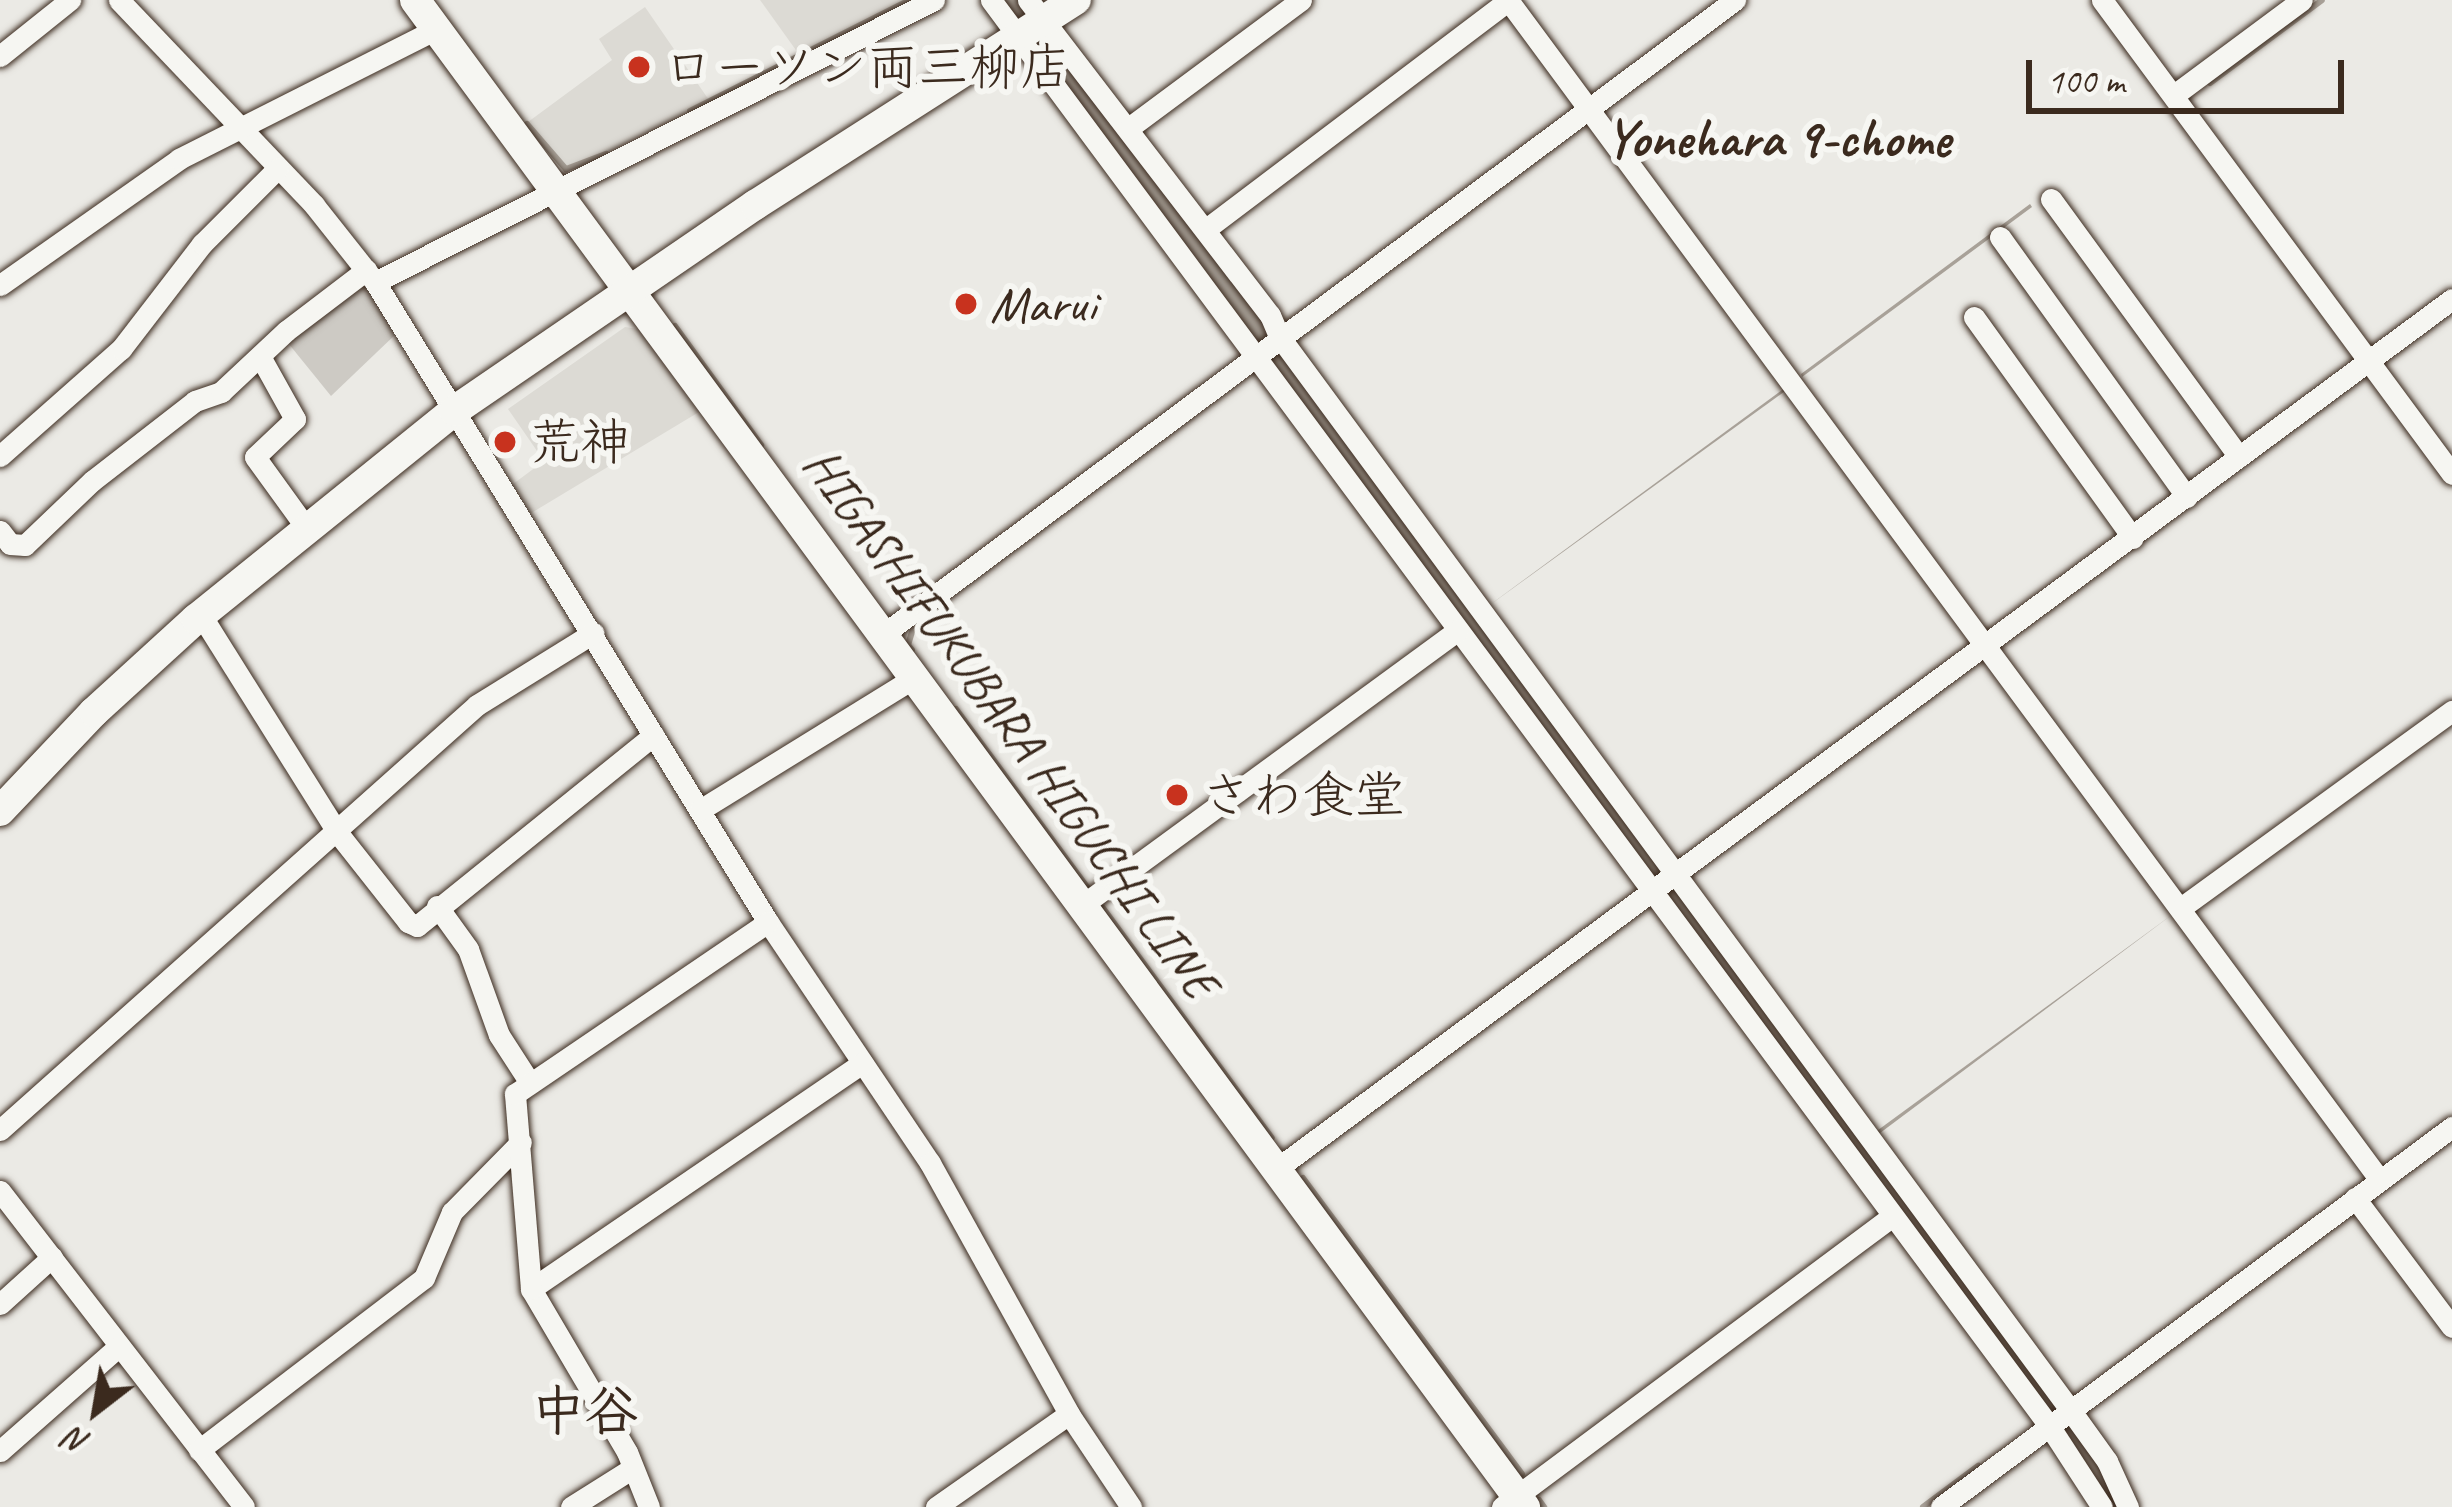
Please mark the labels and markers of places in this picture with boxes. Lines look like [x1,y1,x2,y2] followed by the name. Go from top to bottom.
[663,36,1071,98] place label: ローソン両三柳店
[626,54,652,80] marker: ローソン両三柳店
[990,273,1096,335] place label: Marui
[953,291,979,317] marker: Marui
[529,411,631,473] place label: 荒神
[492,429,518,455] marker: 荒神
[1201,764,1405,826] place label: さわ食堂
[1164,782,1190,808] marker: さわ食堂

